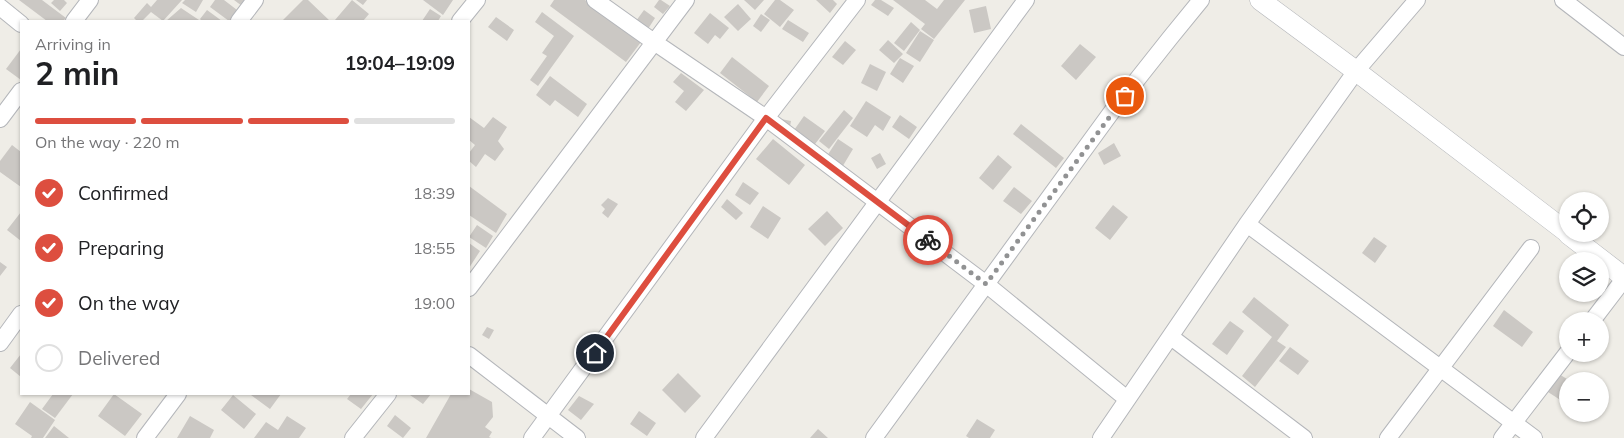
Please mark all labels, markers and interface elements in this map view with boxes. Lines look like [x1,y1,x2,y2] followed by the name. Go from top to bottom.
[35,34,111,54] text: Arriving in
[345,51,455,75] text: 19:04–19:09
[35,53,119,93] text: 2 min
[1104,75,1146,117] pin
[1111,82,1139,110] icon: bag
[35,132,180,152] text: On the way · 220 m
[35,179,63,207] icon: check
[78,181,169,205] text: Confirmed
[413,183,455,203] text: 18:39
[1559,192,1609,422] map controls
[1559,192,1609,242] button: locate
[903,215,953,265] courier
[914,226,942,254] icon: bike
[35,234,63,262] icon: check
[78,236,164,260] text: Preparing
[413,238,455,258] text: 18:55
[1559,252,1609,302] button: layers
[35,289,63,317] icon: check
[78,291,180,315] text: On the way
[413,293,455,313] text: 19:00
[1559,312,1609,362] button: +
[574,332,616,374] pin
[581,339,609,367] icon: home
[78,346,160,370] text: Delivered
[1559,372,1609,422] button: −

